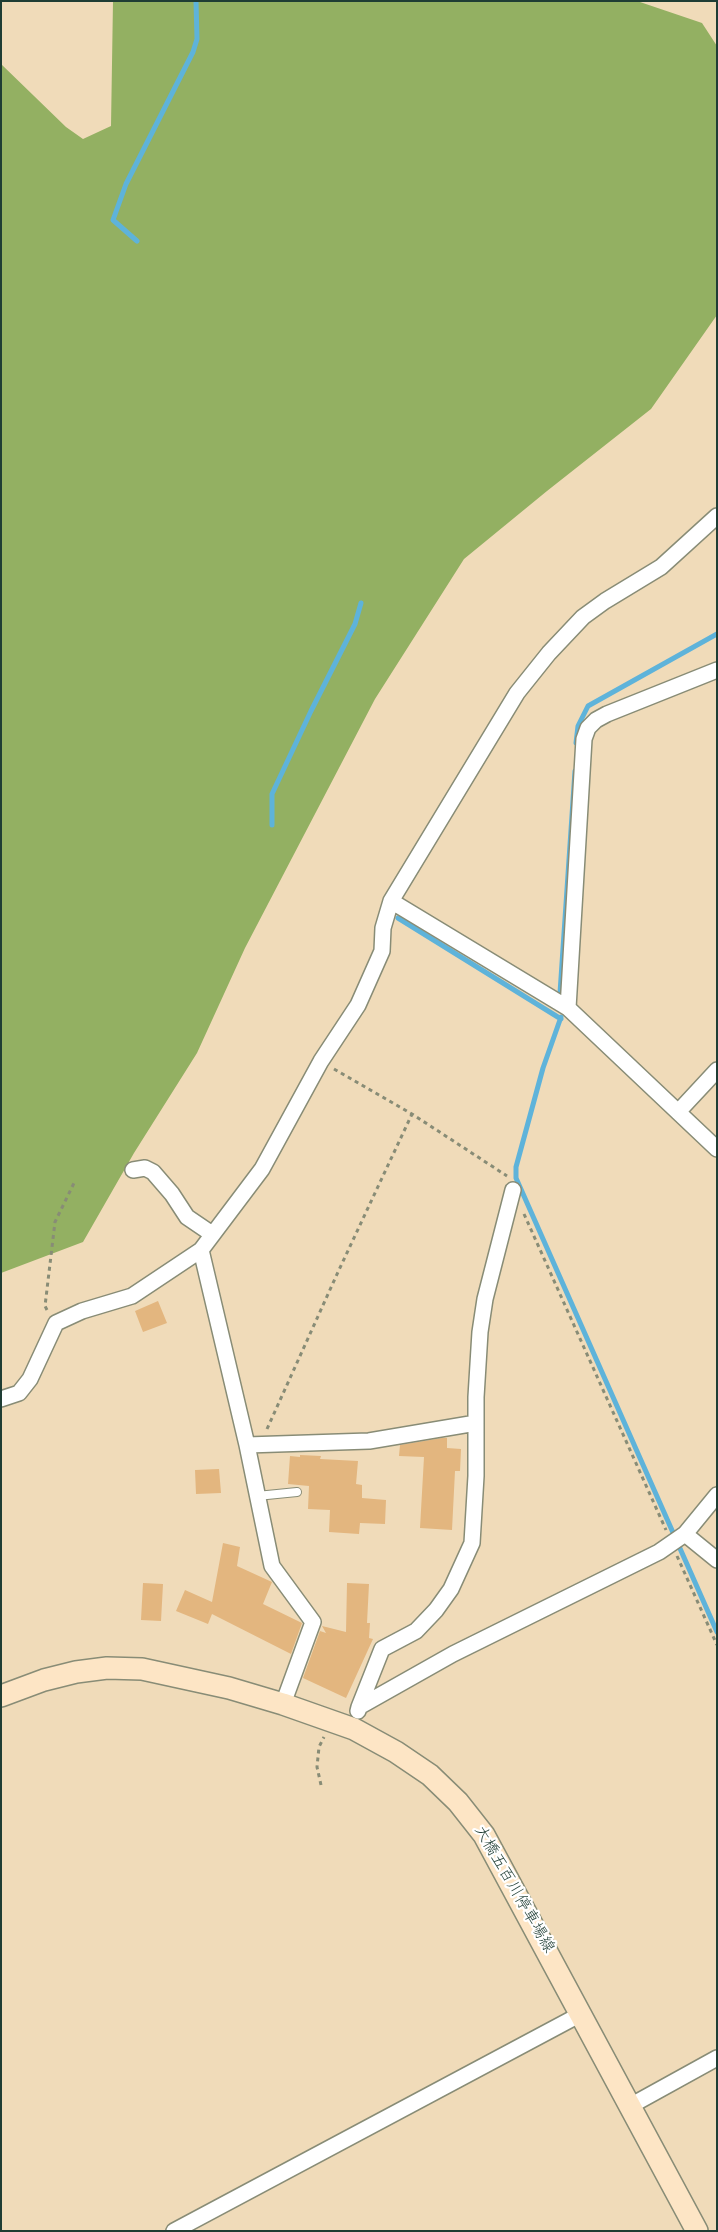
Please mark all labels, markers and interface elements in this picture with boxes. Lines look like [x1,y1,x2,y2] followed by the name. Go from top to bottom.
[469,1823,557,1957] street label: 大橋五百川停車場線

